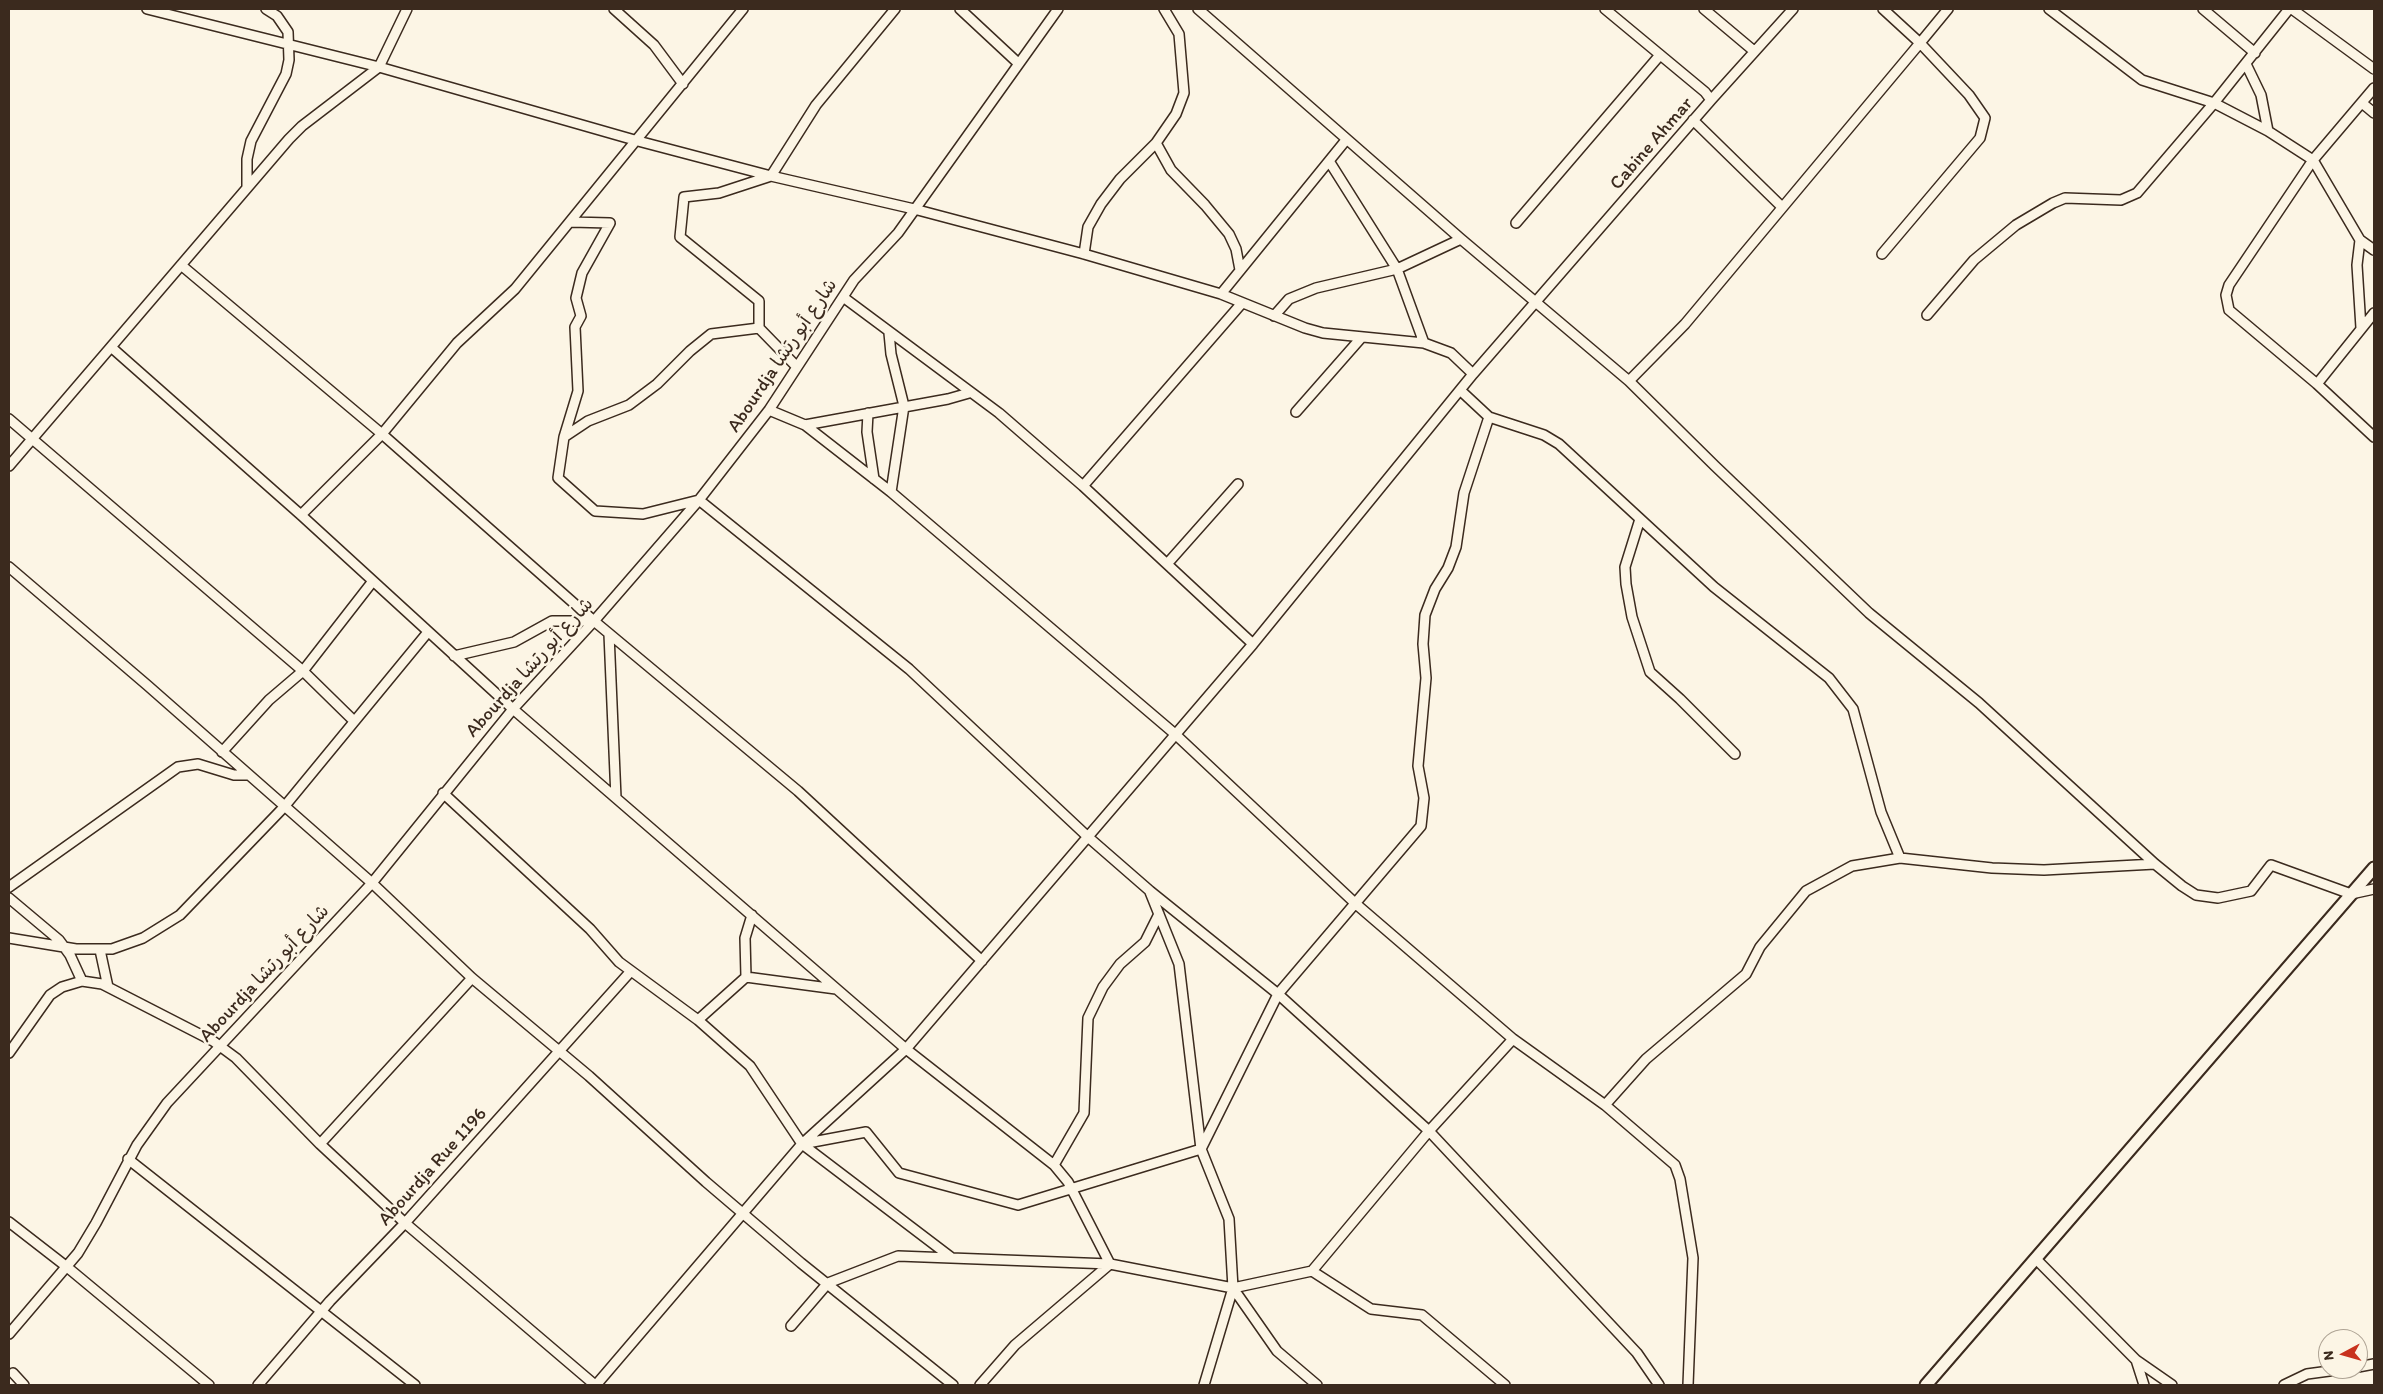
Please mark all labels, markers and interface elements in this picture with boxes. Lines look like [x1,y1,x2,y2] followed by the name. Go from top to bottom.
[1605,93,1699,195] street label: Cabine Ahmar
[723,275,843,437] street label: Abourdja شارع أبو رتشا
[461,593,599,743] street label: Abourdja شارع أبو رتشا
[195,900,335,1048] street label: Abourdja شارع أبو رتشا
[374,1103,492,1231] street label: Abourdja Rue 1196
[2318,1329,2368,1379] north arrow
[2320,1350,2338,1361] text: N

